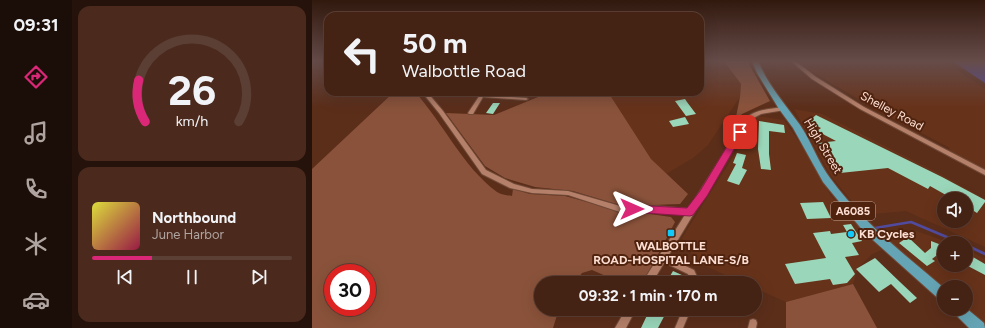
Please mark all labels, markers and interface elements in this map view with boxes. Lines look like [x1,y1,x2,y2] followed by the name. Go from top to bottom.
[13,14,59,36] text: 09:31
[402,26,468,60] text: 50 m
[336,28,388,80] icon: left
[402,60,526,82] text: Walbottle Road
[22,63,50,91] icon: directions
[168,64,216,114] text: 26
[858,89,926,133] street label: Shelley Road
[176,111,208,129] text: km/h
[723,115,757,149] pin
[801,116,845,177] street label: High Street
[22,119,50,147] icon: music
[729,121,751,143] icon: arrive
[22,175,50,203] icon: phone
[611,188,653,230] position arrow
[937,192,973,316] map controls
[937,192,973,228] button: sound
[831,202,875,220] road number: A6085
[152,209,236,227] text: Northbound
[152,227,224,242] text: June Harbor
[859,227,915,241] place label: KB Cycles
[666,228,676,238] marker: WALBOTTLE ROAD-HOSPITAL LANE-S/B
[846,229,856,239] marker: KB Cycles
[22,230,50,258] icon: climate
[937,236,973,272] button: +
[593,239,749,267] place label: WALBOTTLE ROAD-HOSPITAL LANE-S/B
[324,264,376,316] speed limit sign: 30
[114,266,136,288] icon: previous
[181,266,203,288] icon: pause
[248,266,270,288] icon: next
[937,280,973,316] button: −
[22,286,50,314] icon: car
[579,287,717,305] text: 09:32 · 1 min · 170 m

